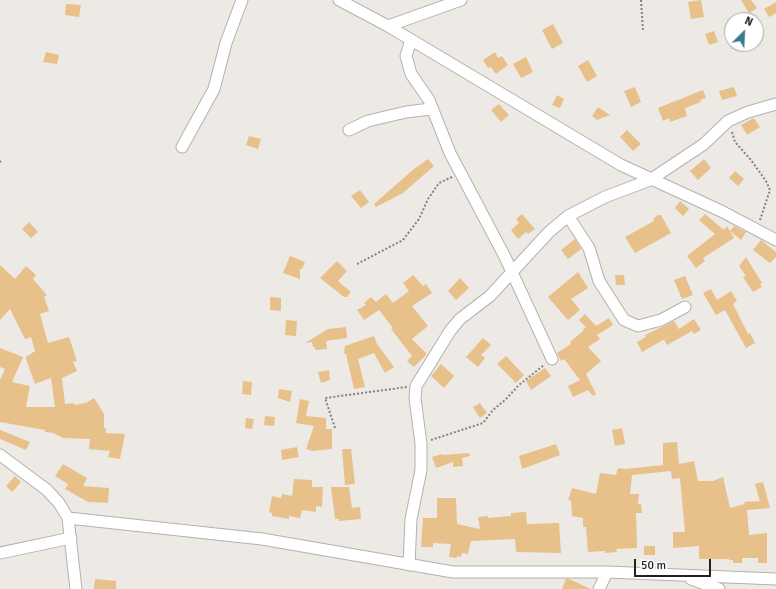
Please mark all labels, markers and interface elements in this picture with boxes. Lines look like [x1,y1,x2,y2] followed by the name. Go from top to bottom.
[724,12,764,52] north arrow
[743,14,755,29] text: N
[636,551,713,577] scale bar
[641,558,666,573] text: 50 m

